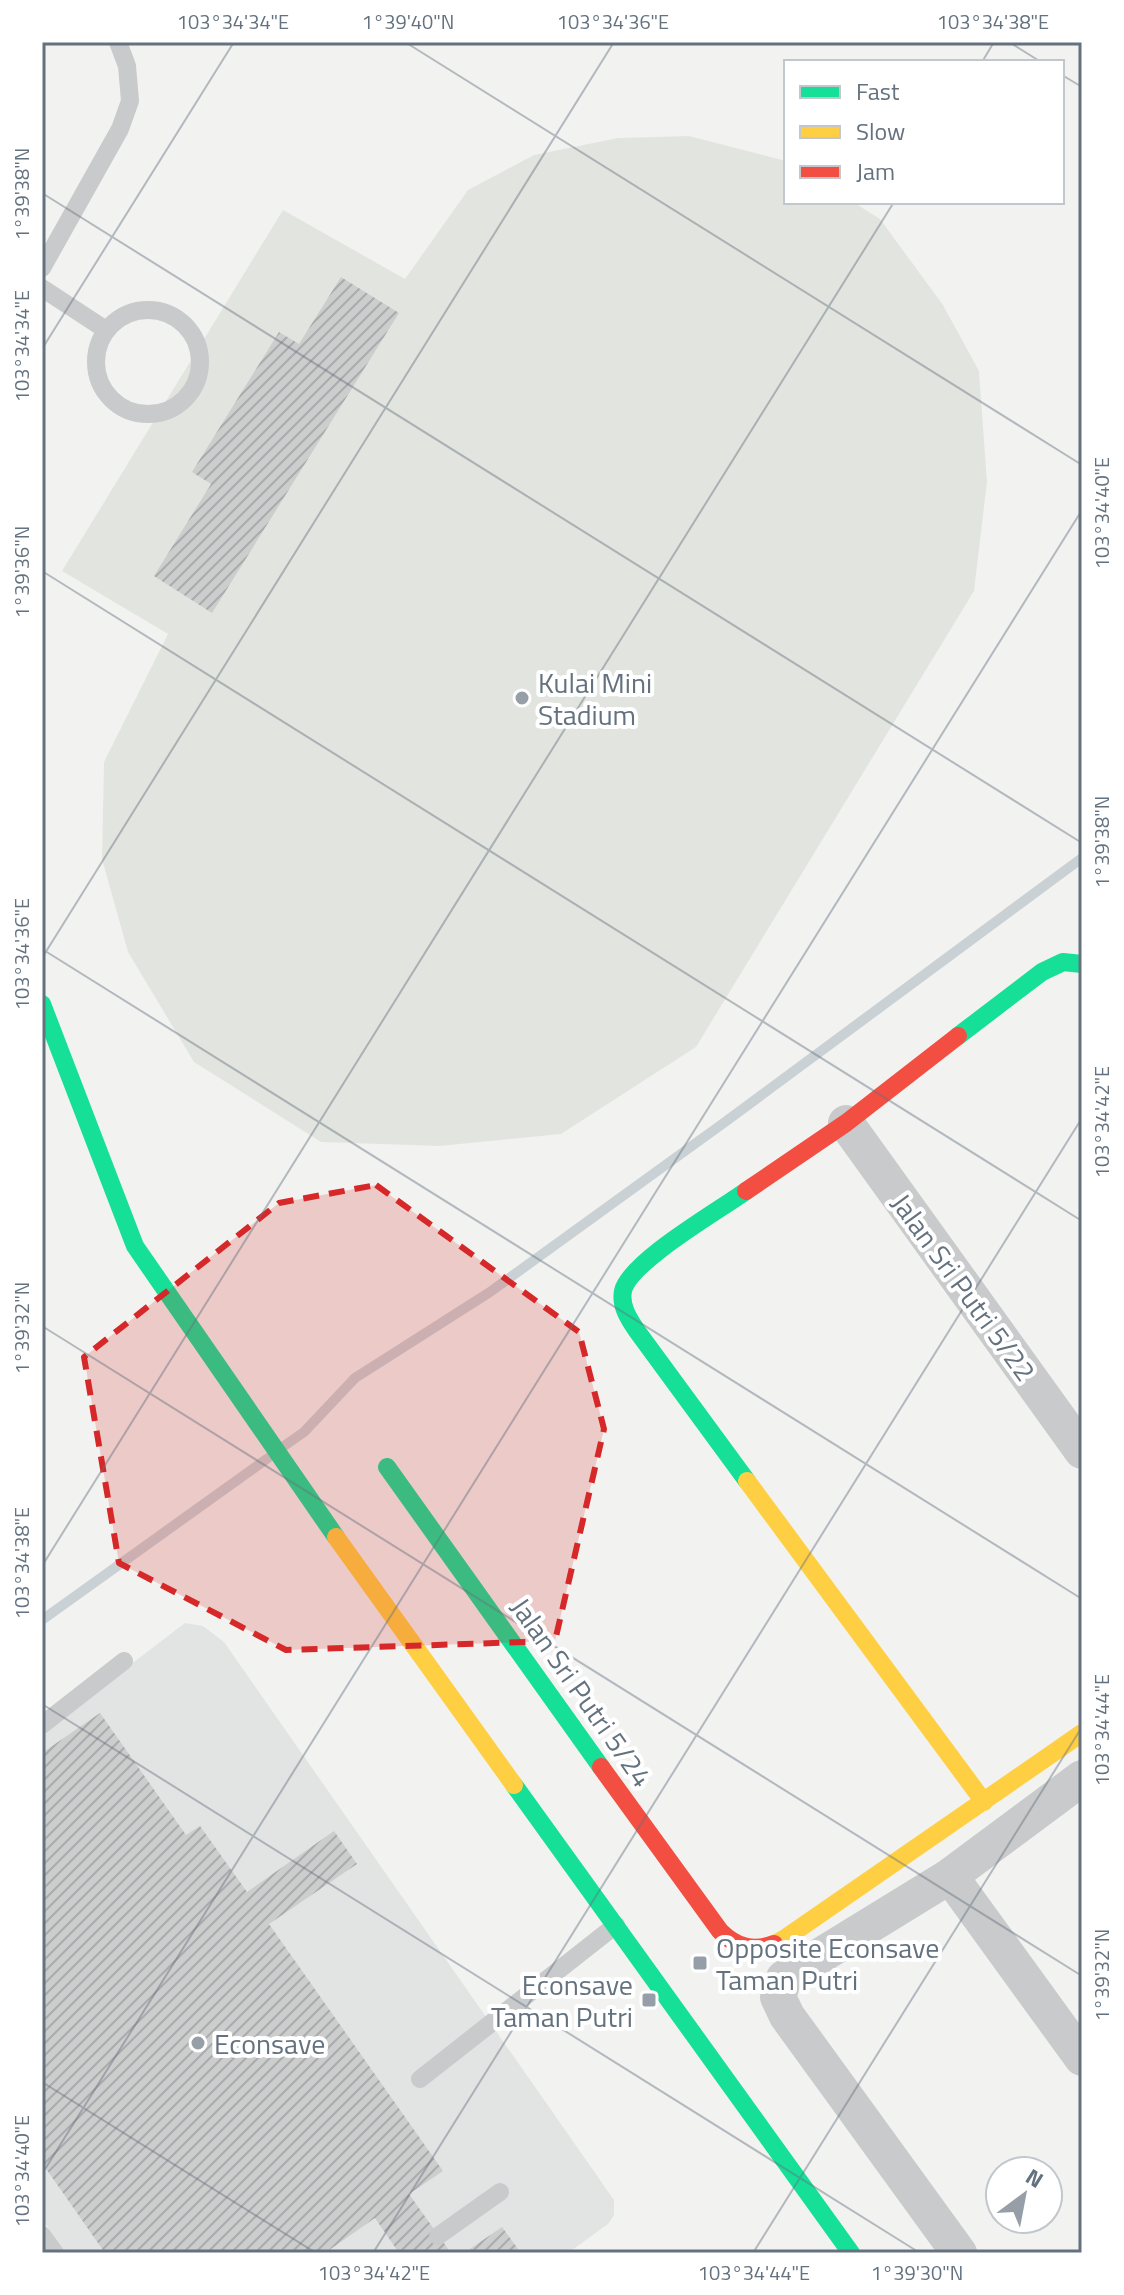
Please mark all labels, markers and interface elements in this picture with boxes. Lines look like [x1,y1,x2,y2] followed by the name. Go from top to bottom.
[177,6,289,37] text: 103°34'34"E
[362,6,454,37] text: 1°39'40"N
[557,6,669,37] text: 103°34'36"E
[937,6,1049,37] text: 103°34'38"E
[784,60,1064,204] legend
[856,73,900,109] text: Fast
[856,113,905,149] text: Slow
[6,148,37,240] text: 1°39'38"N
[856,153,895,189] text: Jam
[6,290,37,402] text: 103°34'34"E
[1086,457,1117,569] text: 103°34'40"E
[6,526,37,618] text: 1°39'36"N
[538,661,652,736] place label: Kulai Mini Stadium
[513,689,531,707] marker: Kulai Mini Stadium
[1086,796,1117,888] text: 1°39'38"N
[6,898,37,1010] text: 103°34'36"E
[1086,1066,1117,1178] text: 103°34'42"E
[881,1184,1047,1390] street label: Jalan Sri Putri 5/22
[6,1282,37,1374] text: 1°39'32"N
[6,1507,37,1619] text: 103°34'38"E
[500,1588,664,1796] street label: Jalan Sri Putri 5/24
[1086,1674,1117,1786] text: 103°34'44"E
[716,1926,939,2001] place label: Opposite Econsave Taman Putri
[1086,1929,1117,2021] text: 1°39'32"N
[691,1954,709,1972] marker: Opposite Econsave Taman Putri
[491,1963,633,2038] place label: Econsave Taman Putri
[640,1991,658,2009] marker: Econsave Taman Putri
[214,2022,325,2065] place label: Econsave
[189,2034,207,2052] marker: Econsave
[6,2115,37,2227] text: 103°34'40"E
[984,2155,1064,2235] north arrow
[1019,2160,1050,2196] text: N
[318,2257,430,2288] text: 103°34'42"E
[698,2257,810,2288] text: 103°34'44"E
[871,2257,963,2288] text: 1°39'30"N

